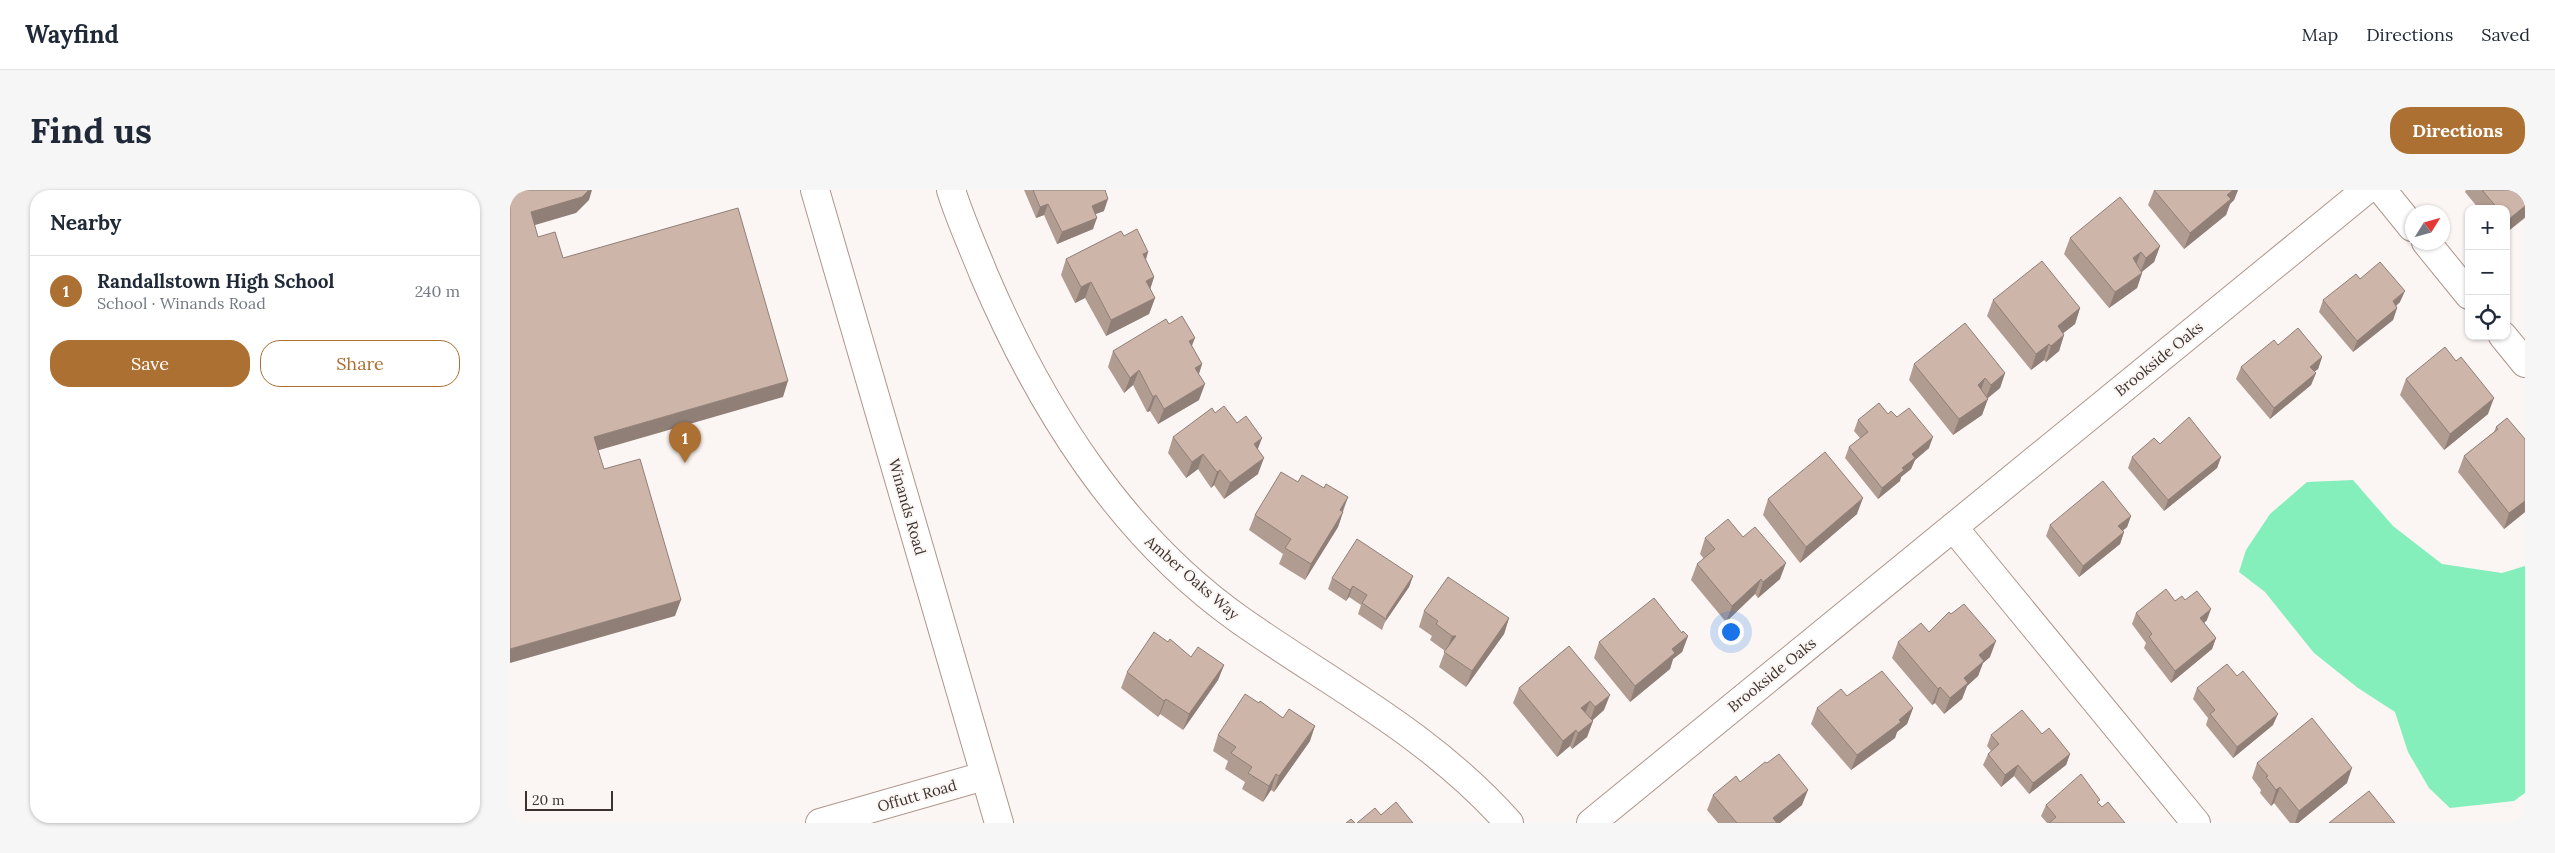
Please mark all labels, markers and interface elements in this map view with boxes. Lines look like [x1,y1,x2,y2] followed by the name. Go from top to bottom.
[25,19,119,50] text: Wayfind
[2302,23,2338,46] text: Map
[2366,23,2453,46] text: Directions
[2481,23,2530,46] text: Saved
[2390,107,2525,154] button: Directions
[30,108,152,153] text: Find us
[2405,205,2450,250] north arrow
[2465,205,2510,340] map controls
[2465,205,2510,250] button: +
[50,209,121,236] text: Nearby
[2465,250,2510,295] button: −
[97,269,334,293] text: Randallstown High School
[63,281,69,301] text: 1
[415,281,460,301] text: 240 m
[97,293,266,313] text: School · Winands Road
[2465,295,2510,340] button: locate
[2111,317,2207,400] street label: Brookside Oaks
[50,340,250,387] button: Save
[260,340,460,387] button: Share
[669,422,701,463] pin: 1
[885,456,930,557] street label: Winands Road
[1141,531,1243,624] street label: Amber Oaks Way
[1718,619,1744,645] your location
[1724,633,1820,716] street label: Brookside Oaks
[875,775,959,816] street label: Offutt Road
[525,788,612,811] scale bar
[532,791,564,809] text: 20 m

